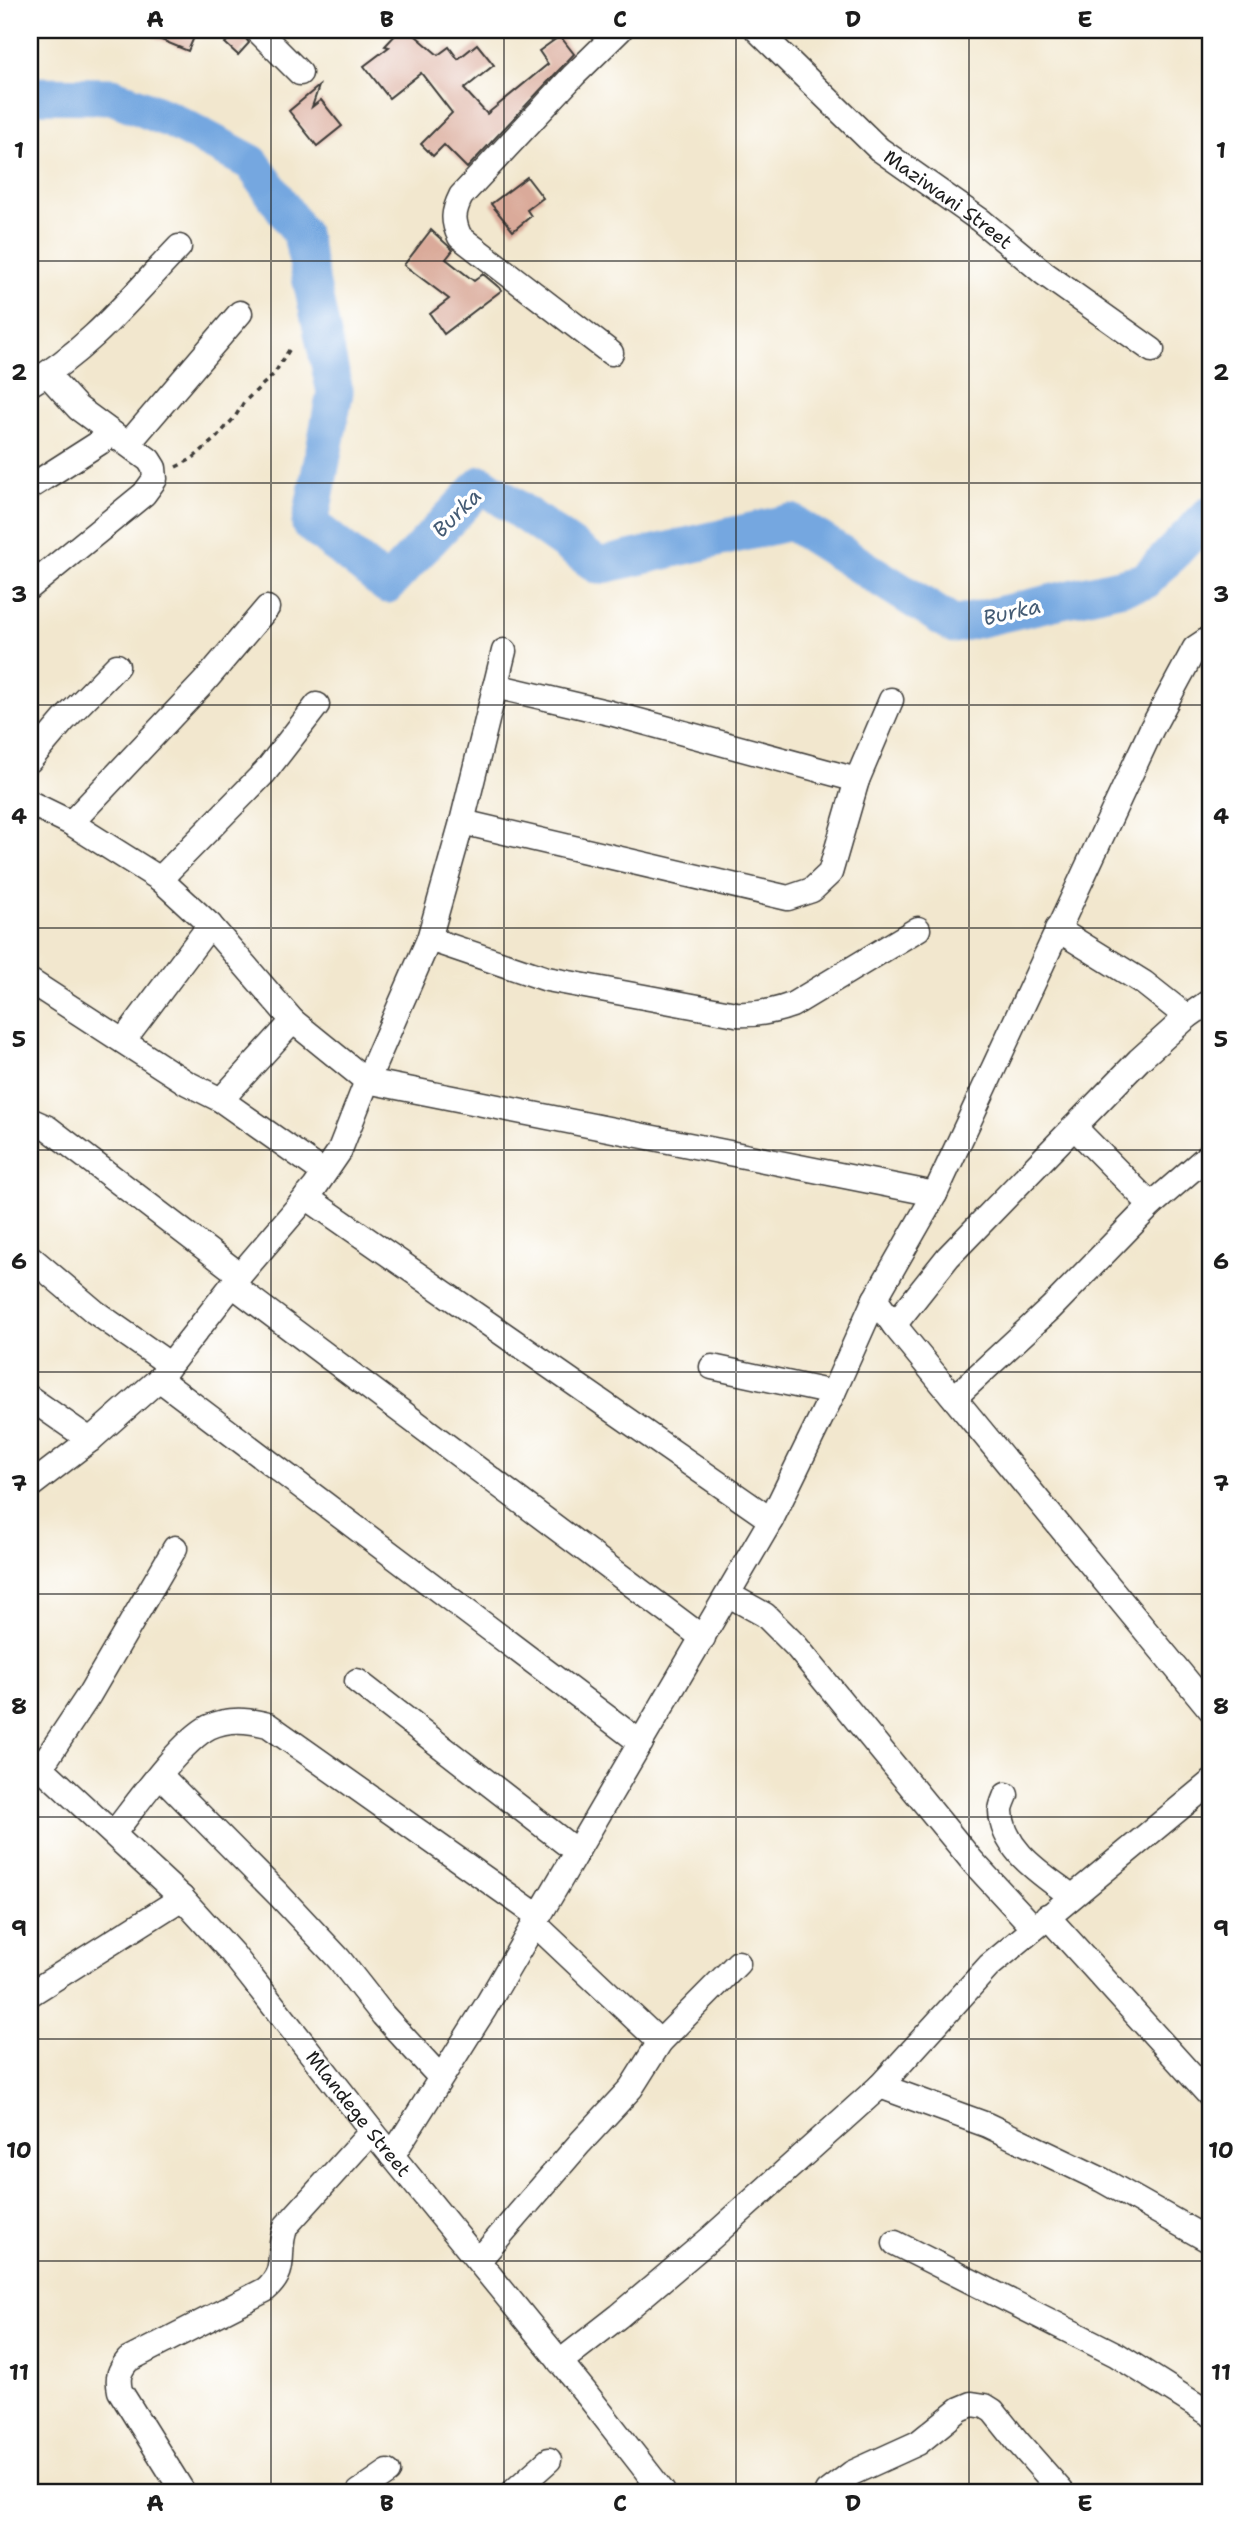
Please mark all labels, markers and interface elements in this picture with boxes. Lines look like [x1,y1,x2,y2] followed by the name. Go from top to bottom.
[146,4,164,34] text: A
[380,4,394,34] text: B
[613,4,627,34] text: C
[845,4,861,34] text: D
[1077,4,1093,34] text: E
[14,135,24,165] text: 1
[1216,135,1226,165] text: 1
[879,144,1018,255] street label: Maziwani Street
[11,357,27,387] text: 2
[1213,357,1229,387] text: 2
[426,482,488,544] water label: Burka
[11,579,27,609] text: 3
[1213,579,1229,609] text: 3
[980,592,1044,632] water label: Burka
[11,801,27,831] text: 4
[1213,801,1229,831] text: 4
[12,1024,26,1054] text: 5
[1214,1024,1228,1054] text: 5
[11,1246,27,1276] text: 6
[1213,1246,1229,1276] text: 6
[11,1468,27,1498] text: 7
[1213,1468,1229,1498] text: 7
[11,1691,27,1721] text: 8
[1213,1691,1229,1721] text: 8
[11,1913,27,1943] text: 9
[1213,1913,1229,1943] text: 9
[300,2046,416,2182] street label: Mlandege Street
[6,2135,32,2165] text: 10
[1208,2135,1234,2165] text: 10
[9,2357,29,2387] text: 11
[1211,2357,1231,2387] text: 11
[146,2488,164,2518] text: A
[380,2488,394,2518] text: B
[613,2488,627,2518] text: C
[845,2488,861,2518] text: D
[1077,2488,1093,2518] text: E

